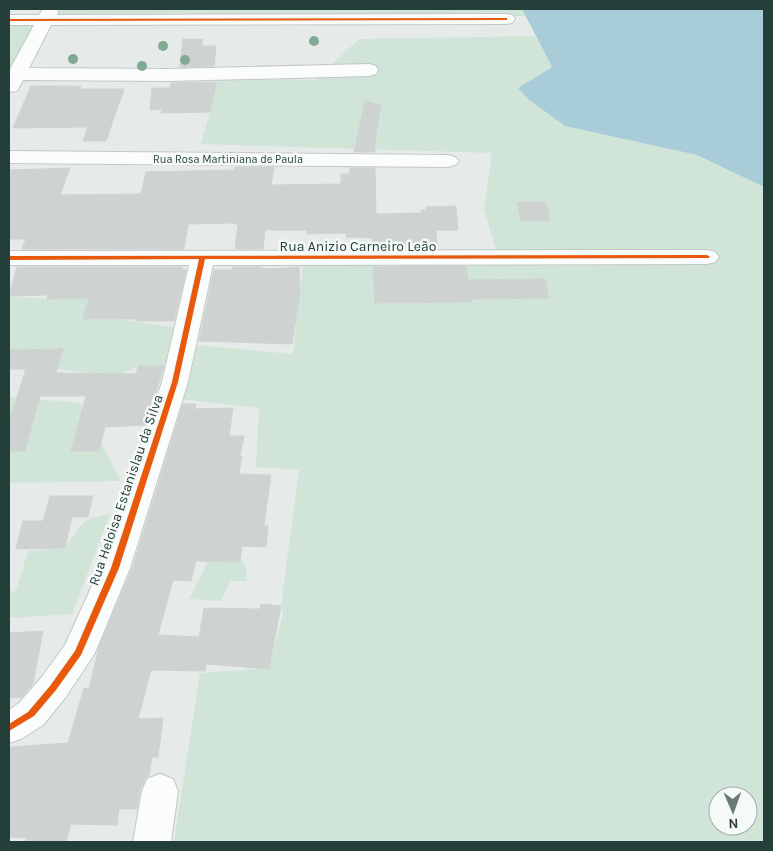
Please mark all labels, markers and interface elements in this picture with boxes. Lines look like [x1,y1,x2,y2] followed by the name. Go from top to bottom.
[153,153,303,166] street label: Rua Rosa Martiniana de Paula
[280,238,436,255] street label: Rua Anizio Carneiro Leão
[85,392,167,588] street label: Rua Heloisa Estanislau da Silva
[708,786,758,836] north arrow
[728,815,739,832] text: N

